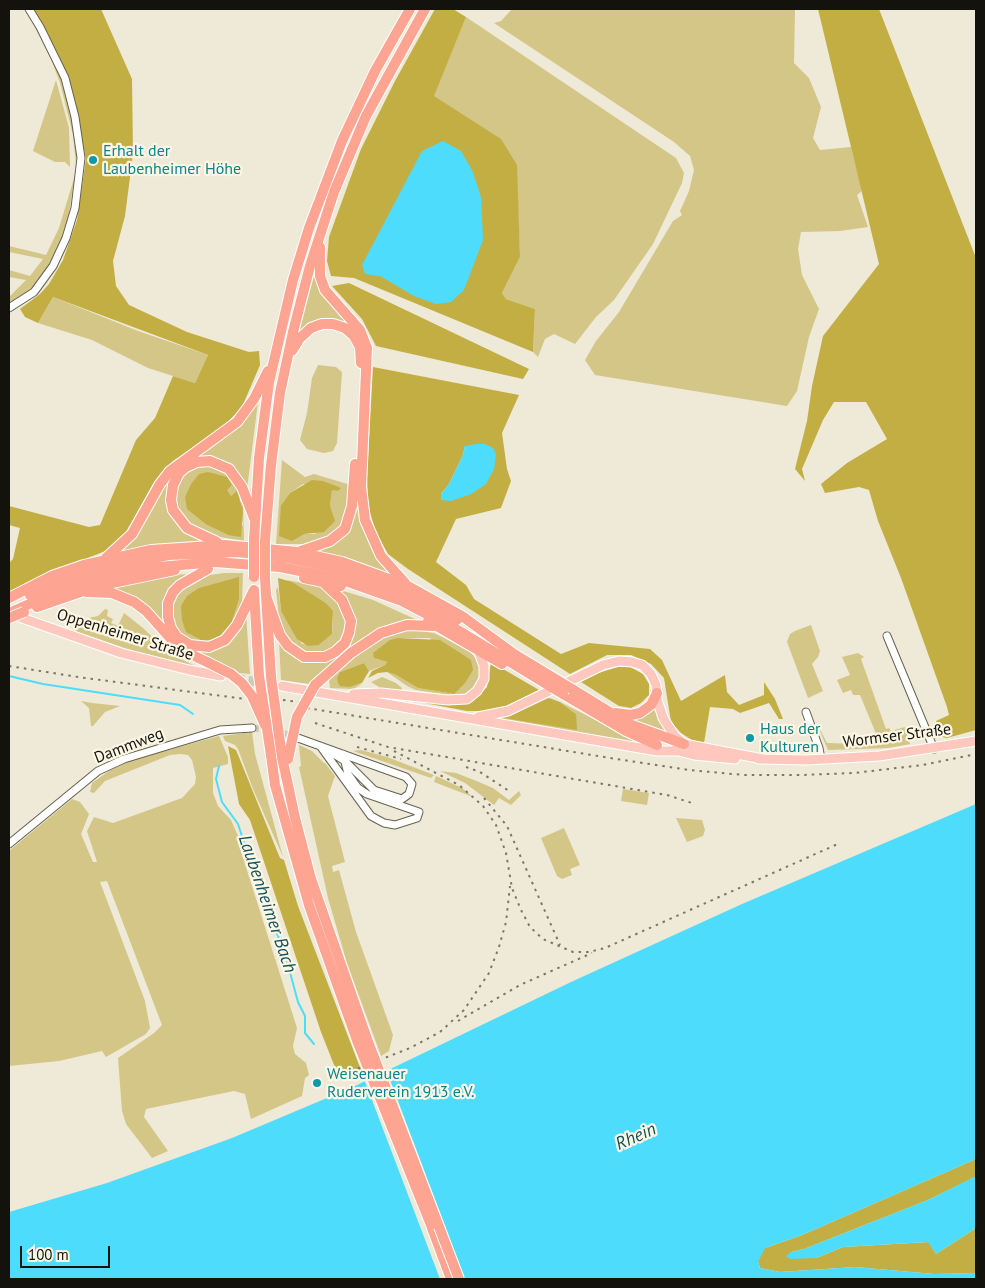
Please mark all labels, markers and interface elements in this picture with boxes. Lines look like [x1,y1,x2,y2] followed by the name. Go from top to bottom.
[103,141,241,179] place label: Erhalt der Laubenheimer Höhe
[87,154,99,166] marker: Erhalt der Laubenheimer Höhe
[54,605,196,665] street label: Oppenheimer Straße
[760,719,820,757] place label: Haus der Kulturen
[842,720,952,752] street label: Wormser Straße
[92,724,166,768] street label: Dammweg
[744,732,756,744] marker: Haus der Kulturen
[233,832,301,976] water label: Laubenheimer Bach
[327,1064,474,1102] place label: Weisenauer Ruderverein 1913 e.V.
[311,1077,323,1089] marker: Weisenauer Ruderverein 1913 e.V.
[612,1119,660,1155] water label: Rhein
[22,1236,112,1268] scale bar
[28,1245,69,1264] text: 100 m

